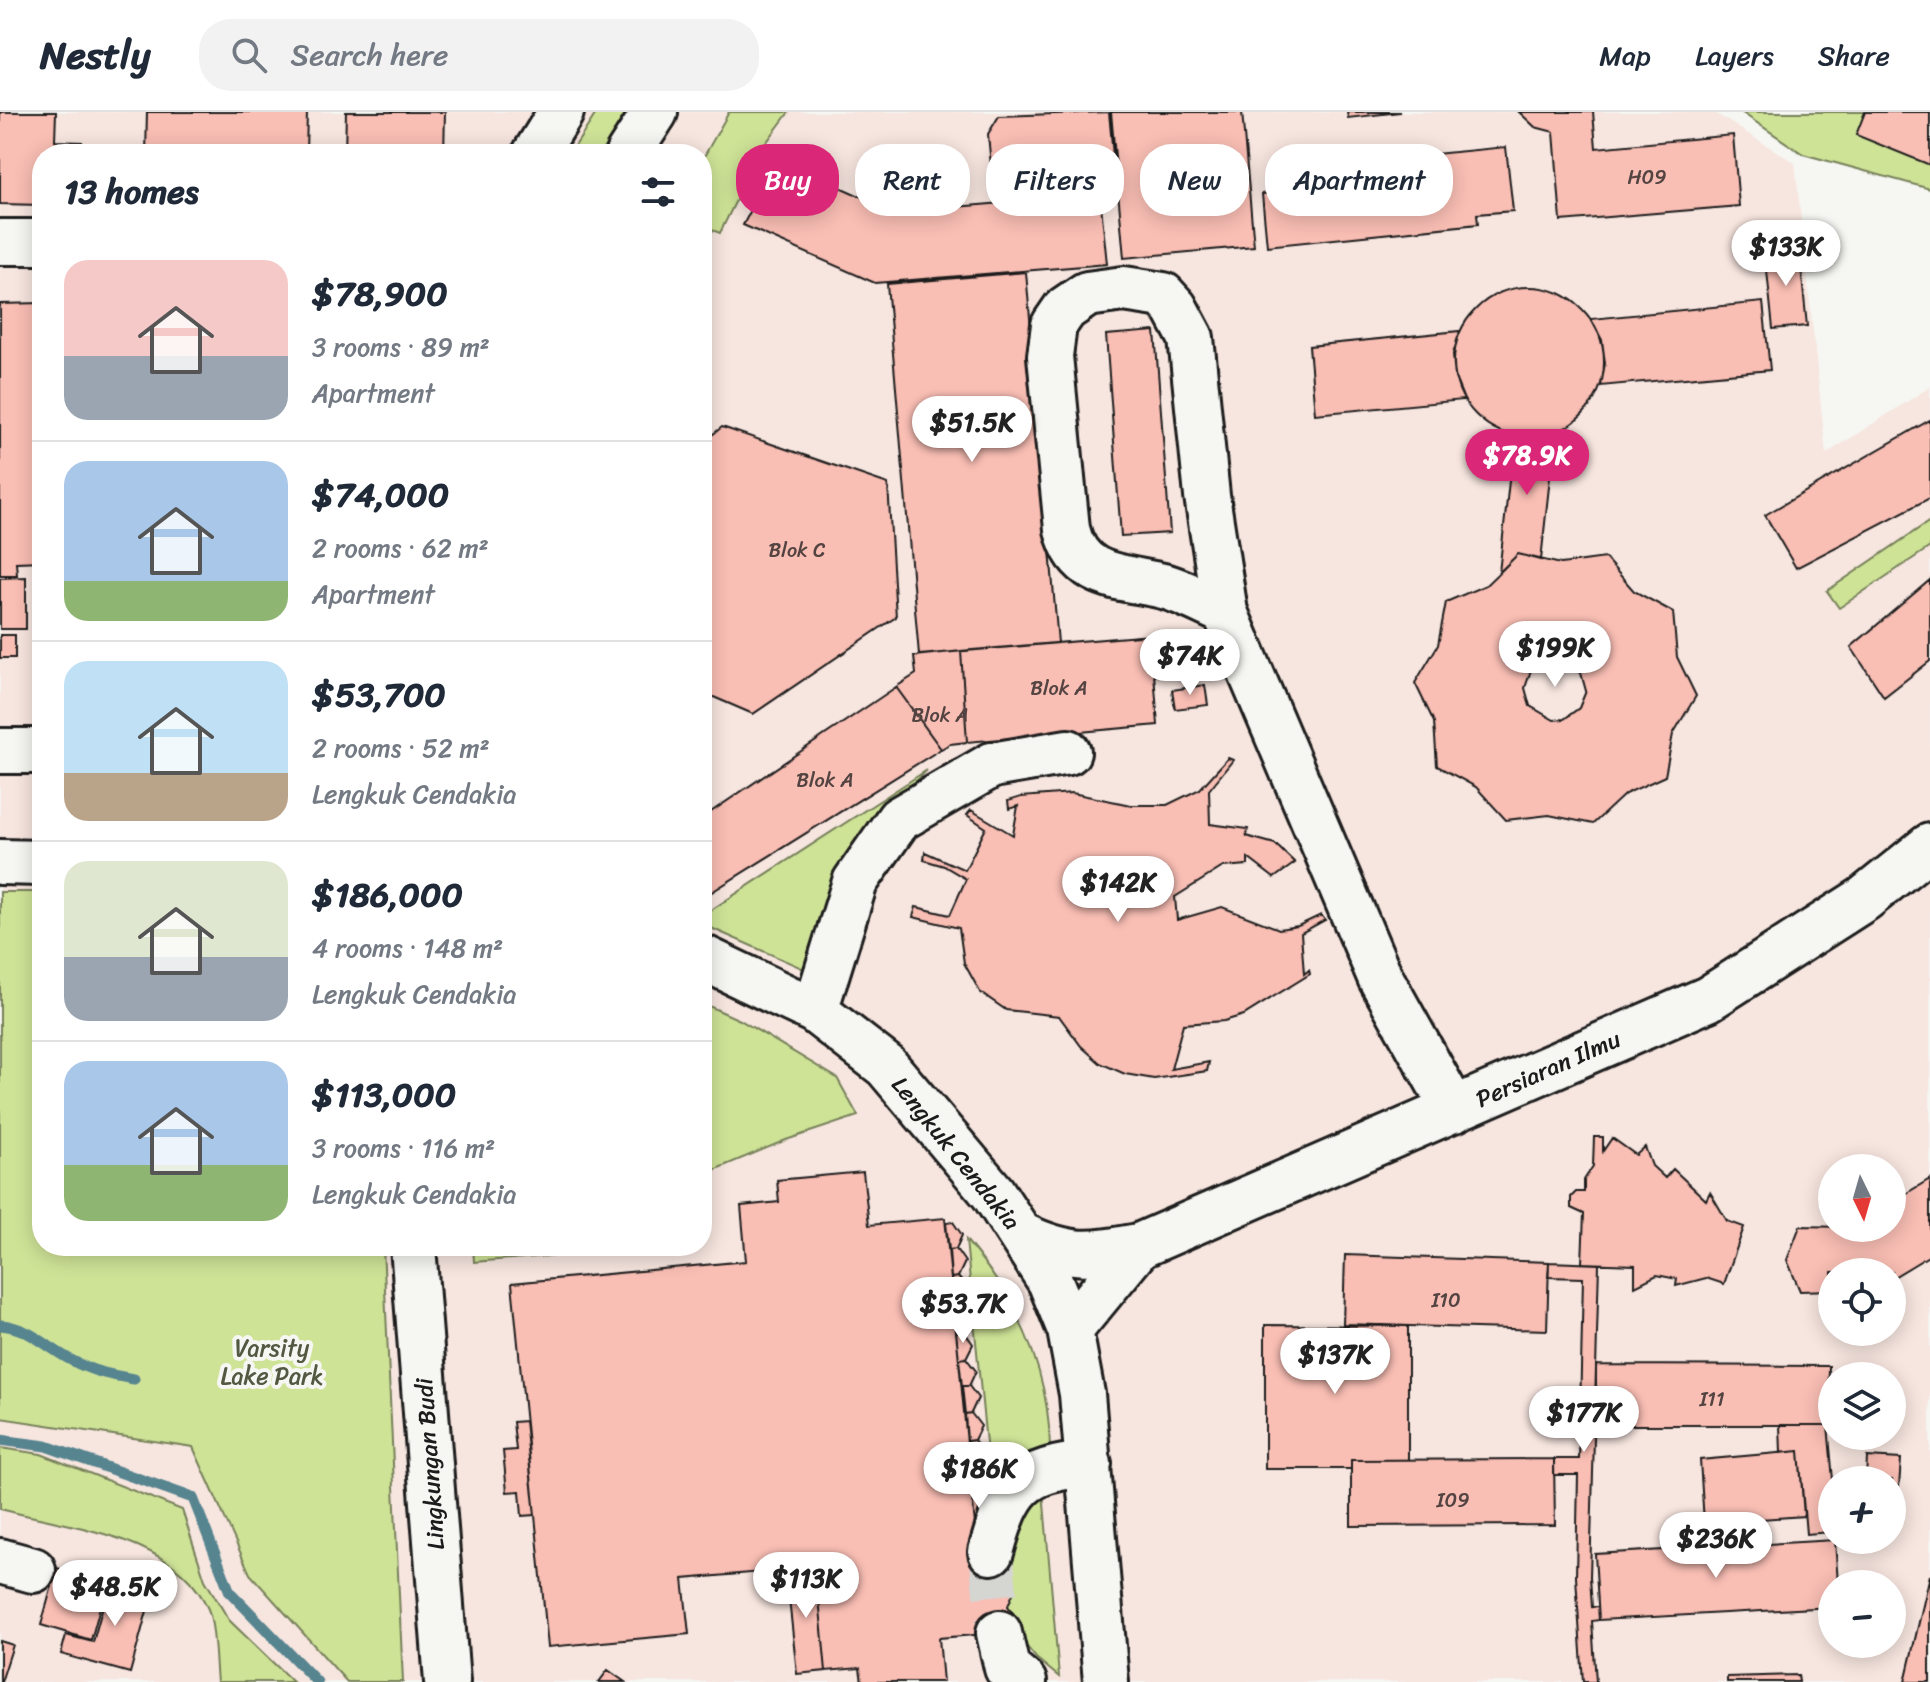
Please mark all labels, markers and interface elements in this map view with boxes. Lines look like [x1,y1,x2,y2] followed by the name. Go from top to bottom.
[199,19,759,91] search box
[40,22,151,89] text: Nestly
[291,28,449,82] text: Search here
[1599,31,1651,80] text: Map
[1695,31,1774,80] text: Layers
[1818,31,1890,80] text: Share
[227,33,271,77] icon: search
[736,144,839,216] chip: Buy
[855,144,970,216] chip: Rent
[986,144,1124,216] chip: Filters
[1140,144,1249,216] chip: New
[1265,144,1453,216] chip: Apartment
[1627,160,1667,195] house number: H09
[64,162,199,222] text: 13 homes
[636,170,680,214] icon: filters
[1730,220,1842,288] pin: $133K
[1749,223,1823,269] text: $133K
[312,264,448,324] text: $78,900
[128,292,224,388] icon: home
[312,324,490,370] text: 3 rooms · 89 m²
[312,370,435,416] text: Apartment
[907,396,1037,464] pin: $51.5K
[930,399,1014,445] text: $51.5K
[1462,429,1592,497] pin: $78.9K
[1483,432,1571,478] text: $78.9K
[312,465,449,525] text: $74,000
[128,493,224,589] icon: home
[312,525,489,571] text: 2 rooms · 62 m²
[769,533,826,568] house number: Blok C
[312,571,435,617] text: Apartment
[1499,621,1611,689] pin: $199K
[1517,624,1593,670] text: $199K
[1143,629,1237,697] pin: $74K
[1158,632,1222,678] text: $74K
[312,665,446,725] text: $53,700
[1030,671,1088,706] house number: Blok A
[128,693,224,789] icon: home
[911,698,969,733] house number: Blok A
[312,725,490,771] text: 2 rooms · 52 m²
[796,763,854,798] house number: Blok A
[312,771,516,817] text: Lengkuk Cendakia
[1062,856,1174,924] pin: $142K
[1080,859,1156,905] text: $142K
[312,865,463,925] text: $186,000
[128,893,224,989] icon: home
[312,925,503,971] text: 4 rooms · 148 m²
[312,971,516,1017] text: Lengkuk Cendakia
[1469,1018,1628,1120] street label: Persiaran Ilmu
[312,1065,456,1125] text: $113,000
[880,1066,1032,1240] street label: Lengkuk Cendakia
[128,1093,224,1189] icon: home
[312,1125,495,1171] text: 3 rooms · 116 m²
[1818,1154,1906,1242] north arrow
[1818,1154,1906,1658] map controls
[312,1171,516,1217] text: Lengkuk Cendakia
[1818,1258,1906,1346] button: locate
[898,1277,1028,1345] pin: $53.7K
[920,1280,1006,1326] text: $53.7K
[1430,1283,1461,1318] house number: I10
[220,1327,324,1397] park label: Varsity Lake Park
[1279,1328,1391,1396] pin: $137K
[1298,1331,1372,1377] text: $137K
[1818,1362,1906,1450] button: layers
[403,1375,457,1551] street label: Lingkungan Budi
[1698,1382,1725,1417] house number: I11
[1528,1386,1640,1454] pin: $177K
[1547,1389,1621,1435] text: $177K
[923,1442,1035,1510] pin: $186K
[942,1445,1016,1491] text: $186K
[1818,1466,1906,1554] button: +
[1436,1483,1469,1518] house number: I09
[1660,1512,1772,1580] pin: $236K
[1677,1515,1755,1561] text: $236K
[750,1552,862,1620] pin: $113K
[771,1555,841,1601] text: $113K
[50,1560,180,1628] pin: $48.5K
[71,1563,159,1609] text: $48.5K
[1818,1570,1906,1658] button: −

